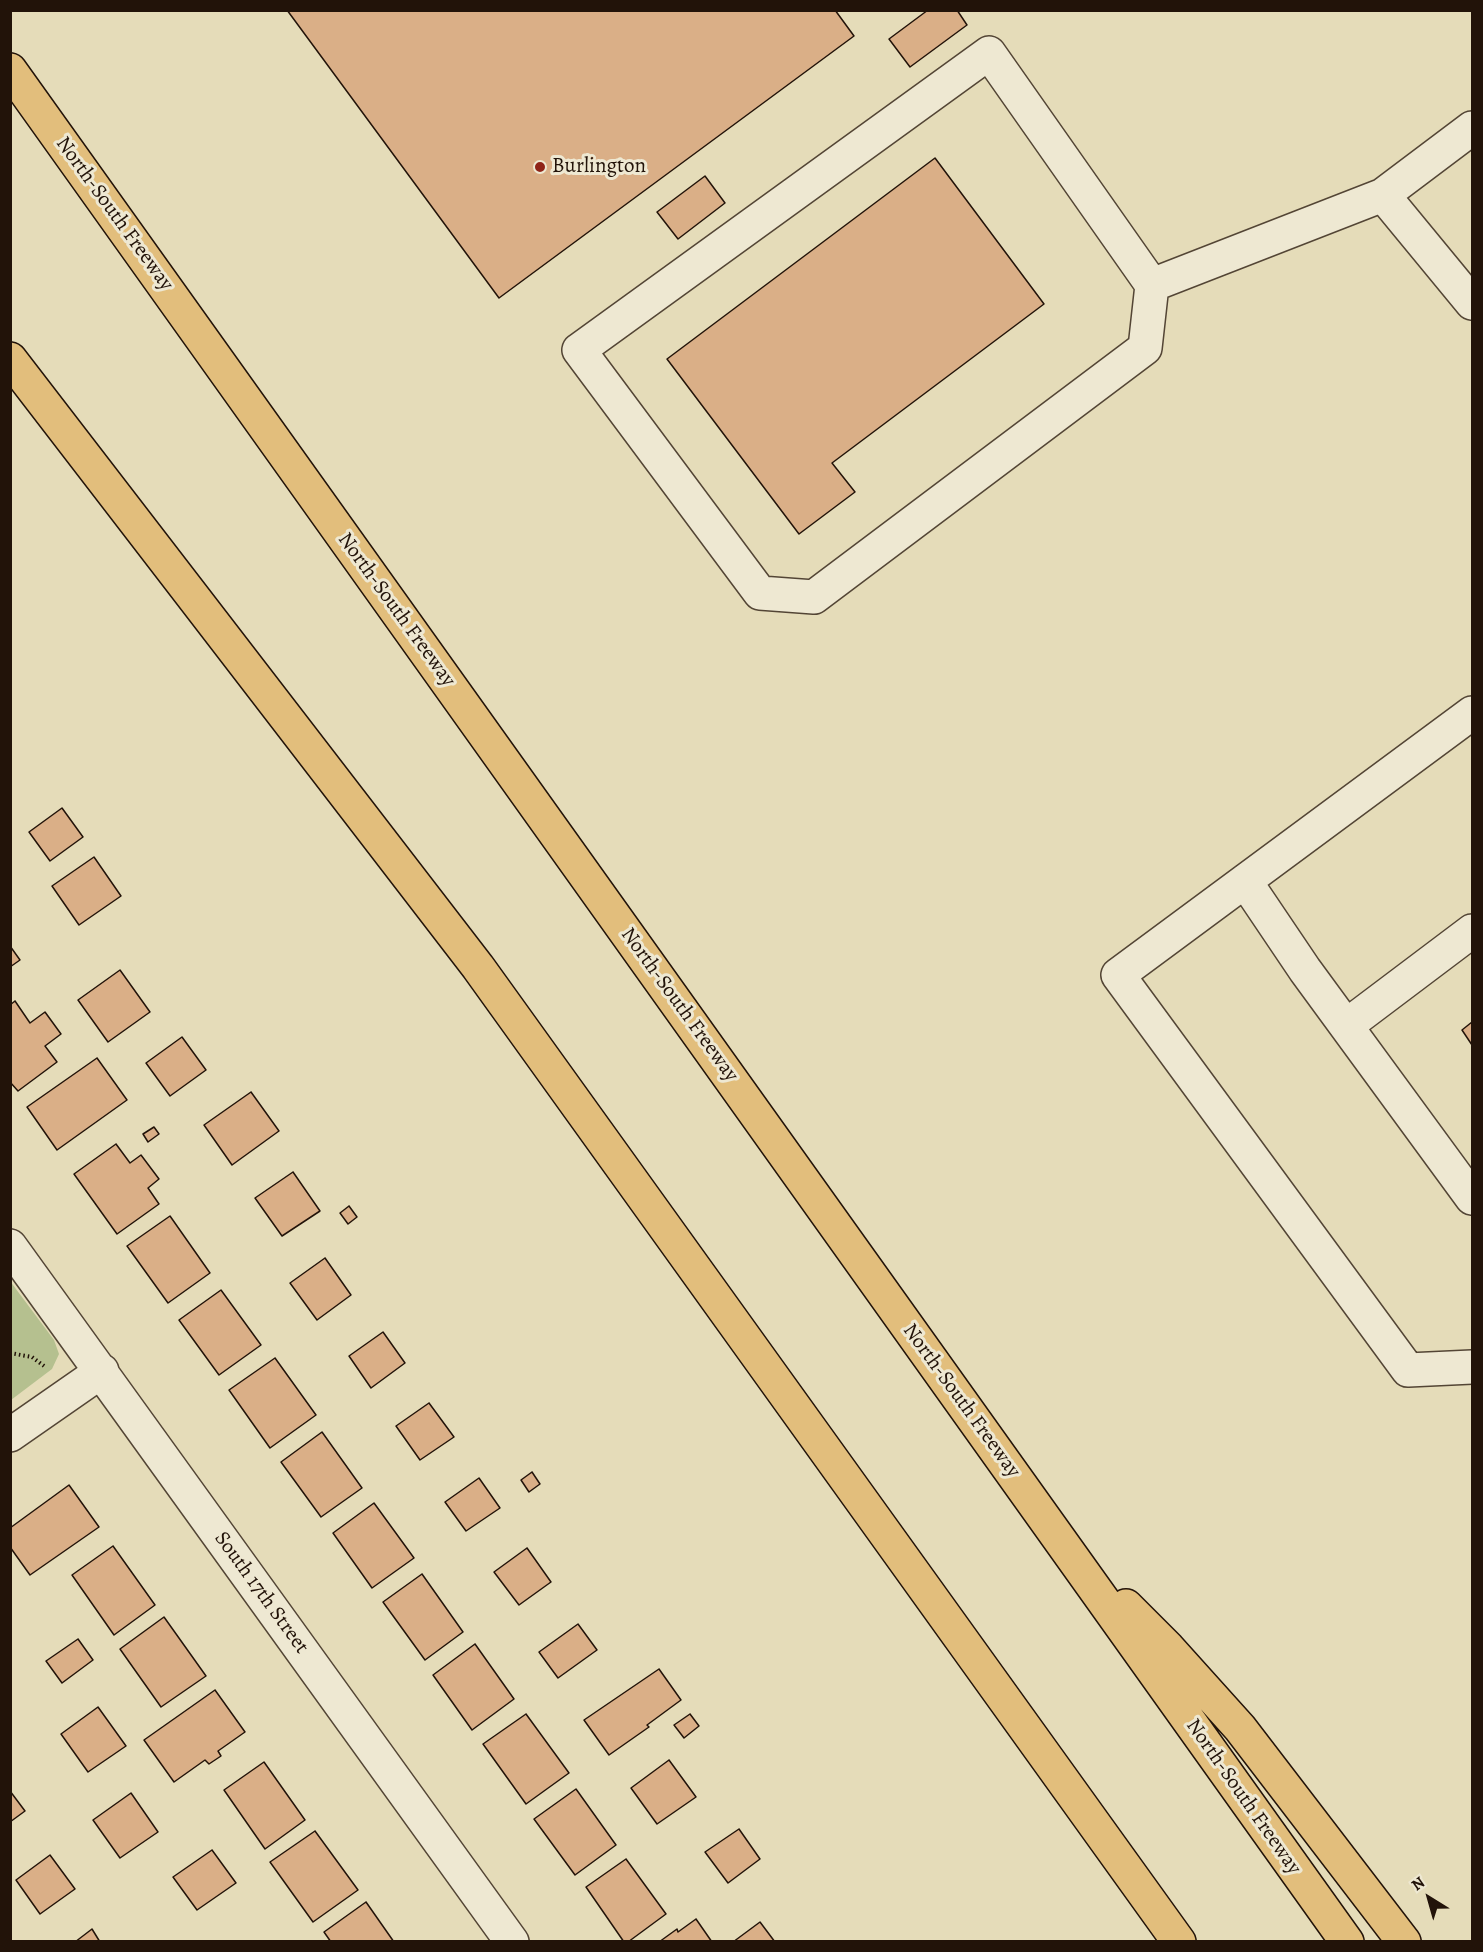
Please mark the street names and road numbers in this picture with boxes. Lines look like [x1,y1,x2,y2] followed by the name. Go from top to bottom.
[50,132,178,296] street label: North-South Freeway
[332,528,460,692] street label: North-South Freeway
[615,923,743,1087] street label: North-South Freeway
[897,1319,1025,1483] street label: North-South Freeway
[208,1527,314,1659] street label: South 17th Street
[1180,1714,1306,1880] street label: North-South Freeway

